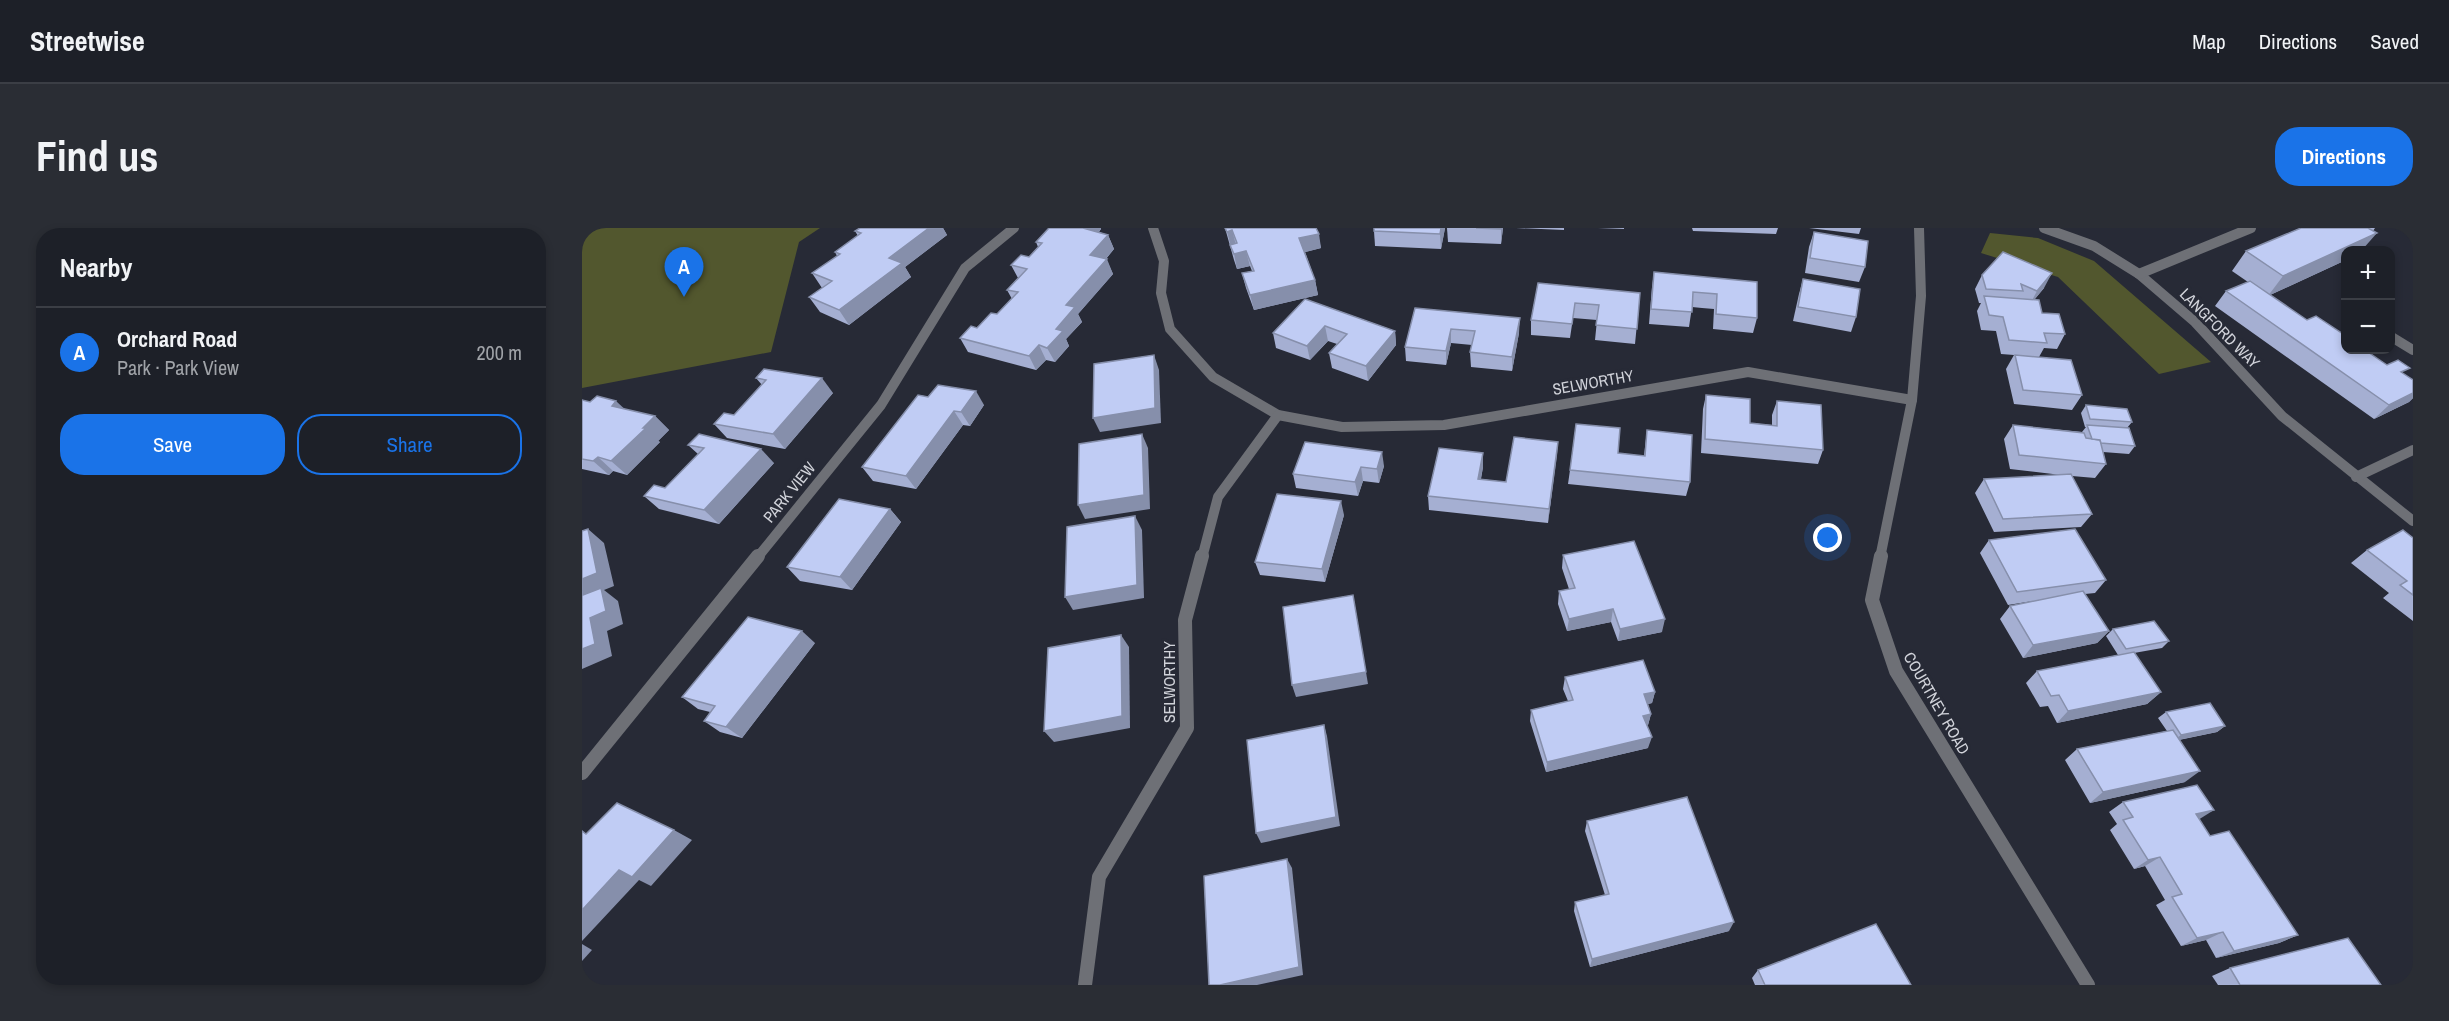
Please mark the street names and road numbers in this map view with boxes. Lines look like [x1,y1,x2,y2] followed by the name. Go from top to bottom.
[2175,283,2265,373] street label: LANGFORD WAY
[1551,364,1635,400] street label: SELWORTHY
[758,457,821,527] street label: PARK VIEW
[1158,641,1180,723] street label: SELWORTHY
[1899,648,1975,758] street label: COURTNEY ROAD

